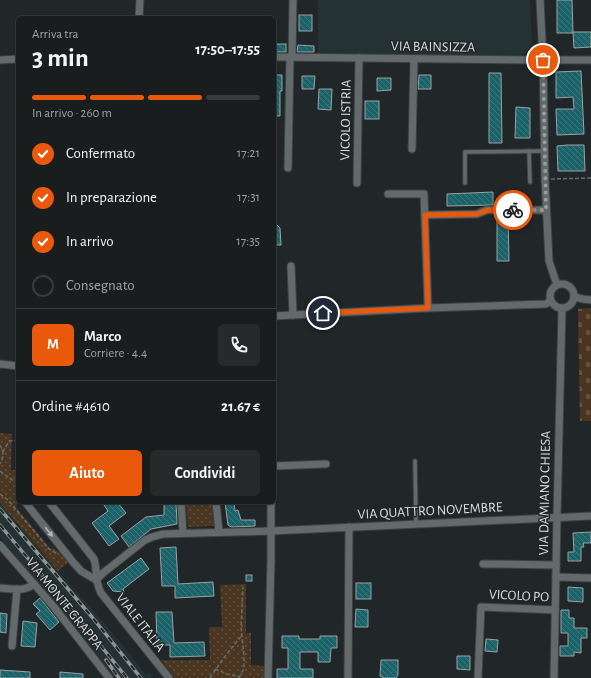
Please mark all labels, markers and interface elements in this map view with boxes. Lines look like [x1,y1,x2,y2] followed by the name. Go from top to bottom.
[32,28,79,41] text: Arriva tra
[391,39,475,55] street label: VIA BAINSIZZA
[195,42,260,57] text: 17:50–17:55
[526,43,560,77] pin
[32,45,89,71] text: 3 min
[532,49,554,71] icon: bag
[338,80,354,160] street label: VICOLO ISTRIA
[32,107,112,120] text: In arrivo · 260 m
[32,143,54,165] icon: check
[66,146,135,161] text: Confermato
[237,147,260,160] text: 17:21
[32,187,54,209] icon: check
[66,190,157,205] text: In preparazione
[493,190,533,230] courier
[237,191,260,204] text: 17:31
[502,199,524,221] icon: bike
[32,231,54,253] icon: check
[66,234,114,249] text: In arrivo
[236,235,260,248] text: 17:35
[66,278,135,293] text: Consegnato
[306,296,340,330] pin
[312,302,334,324] icon: home
[218,324,260,366] button: phone
[84,329,121,344] text: Marco
[47,337,59,352] text: M
[84,347,147,360] text: Corriere · 4.4
[32,399,110,414] text: Ordine #4610
[221,399,260,414] text: 21.67 €
[537,431,553,555] street label: VIA DAMIANO CHIESA
[32,450,142,496] button: Aiuto
[150,450,260,496] button: Condividi
[357,500,503,522] street label: VIA QUATTRO NOVEMBRE
[45,527,54,538] one-way arrow
[23,555,105,652] street label: VIA MONTE GRAPPA
[488,587,550,605] street label: VICOLO PO
[113,591,167,655] street label: VIALE ITALIA

